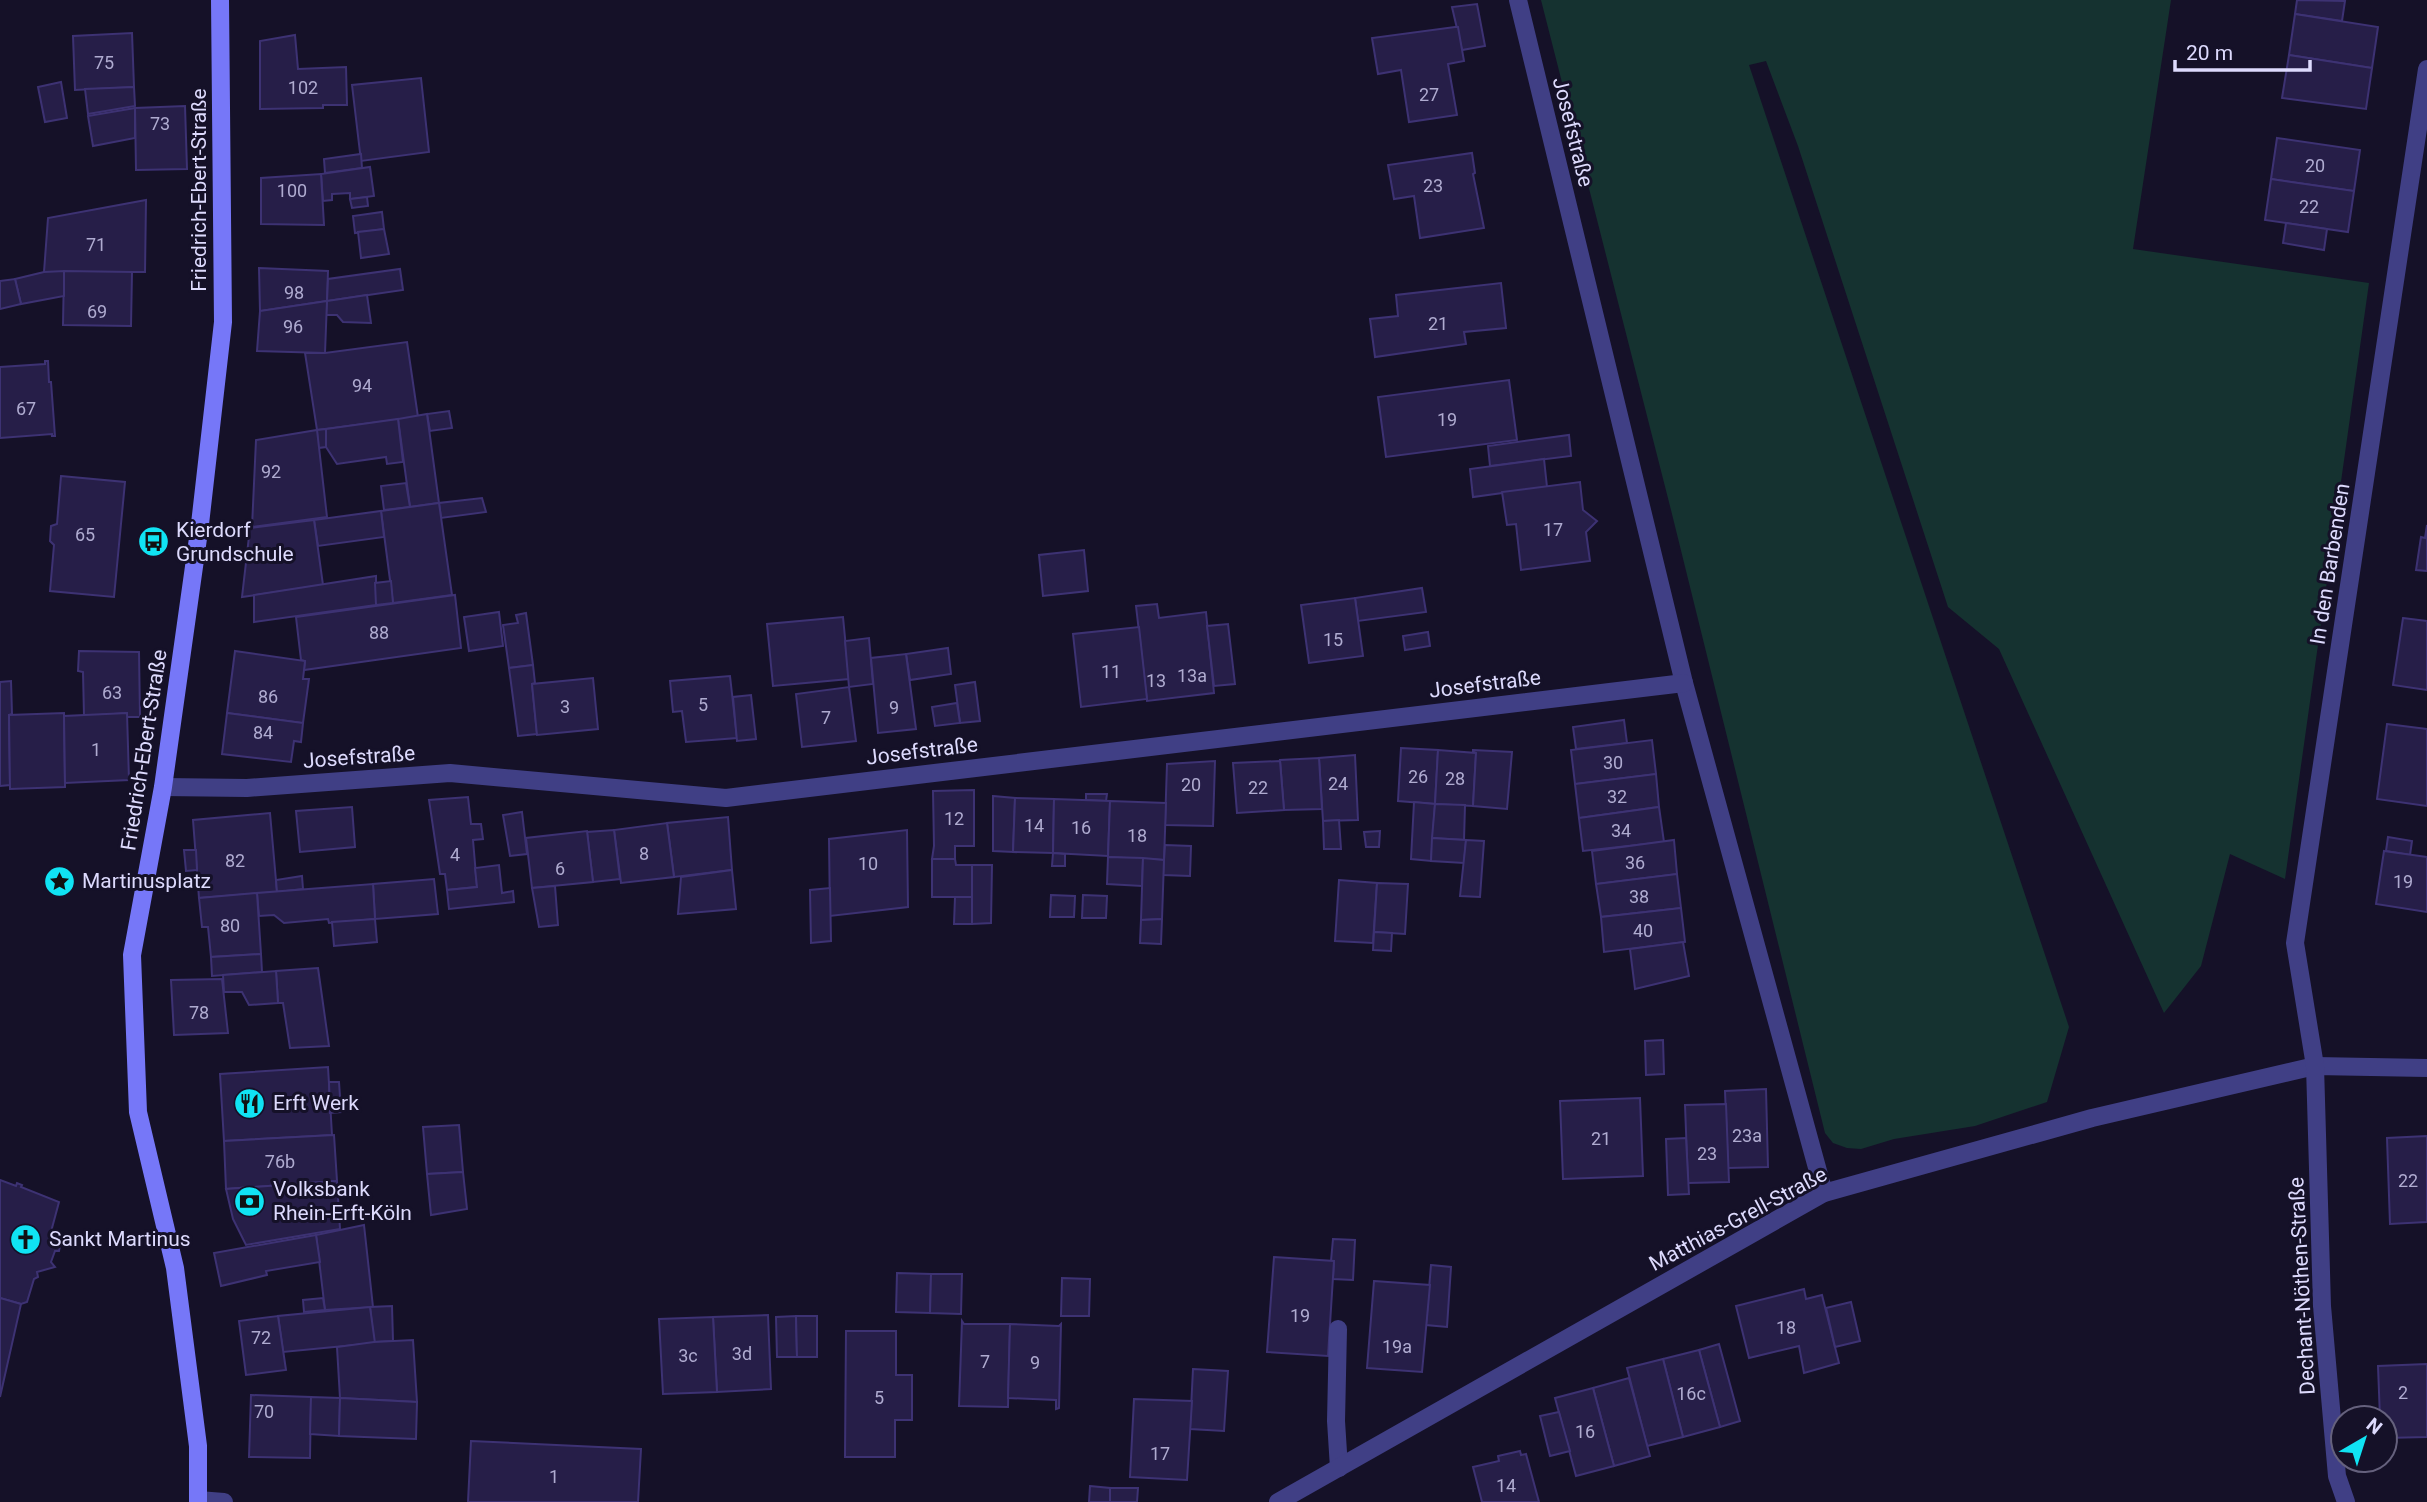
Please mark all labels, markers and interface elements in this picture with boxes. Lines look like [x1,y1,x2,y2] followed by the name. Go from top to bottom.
[2175,28,2310,72] scale bar
[2186,41,2233,65] text: 20 m
[94,52,114,73] house number: 75
[1548,75,1598,189] street label: Josefstraße
[288,77,318,98] house number: 102
[1419,84,1439,105] house number: 27
[187,88,211,292] street label: Friedrich-Ebert-Straße
[150,113,170,134] house number: 73
[2305,155,2325,176] house number: 20
[1423,175,1443,196] house number: 23
[277,180,307,201] house number: 100
[2299,196,2319,217] house number: 22
[86,234,106,255] house number: 71
[284,282,304,303] house number: 98
[87,301,107,322] house number: 69
[1428,313,1448,334] house number: 21
[283,316,303,337] house number: 96
[352,375,372,396] house number: 94
[16,398,36,419] house number: 67
[1437,409,1457,430] house number: 19
[261,461,281,482] house number: 92
[2305,482,2355,646] street label: In den Barbenden
[176,518,294,566] place label: Kierdorf Grundschule
[1543,519,1563,540] house number: 17
[75,524,95,545] house number: 65
[136,525,170,559] bus stop icon: Kierdorf Grundschule
[369,622,389,643] house number: 88
[1323,629,1343,650] house number: 15
[116,648,172,852] street label: Friedrich-Ebert-Straße
[1101,661,1121,682] house number: 11
[1177,665,1207,686] house number: 13a
[1428,665,1542,703] street label: Josefstraße
[1146,670,1166,691] house number: 13
[102,682,122,703] house number: 63
[258,686,278,707] house number: 86
[698,694,708,715] house number: 5
[560,696,570,717] house number: 3
[889,697,899,718] house number: 9
[821,707,831,728] house number: 7
[253,722,273,743] house number: 84
[865,732,979,770] street label: Josefstraße
[91,739,101,760] house number: 1
[302,741,416,773] street label: Josefstraße
[1603,752,1623,773] house number: 30
[1408,766,1428,787] house number: 26
[1445,768,1465,789] house number: 28
[1328,773,1348,794] house number: 24
[1181,774,1201,795] house number: 20
[1248,777,1268,798] house number: 22
[1607,786,1627,807] house number: 32
[944,808,964,829] house number: 12
[1024,815,1044,836] house number: 14
[1071,817,1091,838] house number: 16
[1611,820,1631,841] house number: 34
[1127,825,1147,846] house number: 18
[639,843,649,864] house number: 8
[450,844,460,865] house number: 4
[225,850,245,871] house number: 82
[1625,852,1645,873] house number: 36
[858,853,878,874] house number: 10
[555,858,565,879] house number: 6
[42,864,76,898] place icon: Martinusplatz
[82,869,211,893] place label: Martinusplatz
[2393,871,2413,892] house number: 19
[1629,886,1649,907] house number: 38
[220,915,240,936] house number: 80
[1633,920,1653,941] house number: 40
[189,1002,209,1023] house number: 78
[233,1086,267,1120] restaurant icon: Erft Werk
[273,1091,359,1115] place label: Erft Werk
[1732,1125,1762,1146] house number: 23a
[1591,1128,1611,1149] house number: 21
[1697,1143,1717,1164] house number: 23
[265,1151,295,1172] house number: 76b
[1645,1162,1831,1276] street label: Matthias-Grell-Straße
[2398,1170,2418,1191] house number: 22
[2284,1176,2320,1396] street label: Dechant-Nöthen-Straße
[273,1177,412,1225] place label: Volksbank Rhein-Erft-Köln
[233,1184,267,1218] bank icon: Volksbank Rhein-Erft-Köln
[9,1222,43,1256] church icon: Sankt Martinus
[49,1227,191,1251] place label: Sankt Martinus
[1290,1305,1310,1326] house number: 19
[1776,1317,1796,1338] house number: 18
[251,1327,271,1348] house number: 72
[1382,1336,1412,1357] house number: 19a
[732,1343,752,1364] house number: 3d
[678,1345,698,1366] house number: 3c
[980,1351,990,1372] house number: 7
[1030,1352,1040,1373] house number: 9
[2398,1382,2408,1403] house number: 2
[1676,1383,1706,1404] house number: 16c
[874,1387,884,1408] house number: 5
[254,1401,274,1422] house number: 70
[2329,1404,2399,1474] north arrow
[2362,1413,2387,1439] text: N
[1575,1421,1595,1442] house number: 16
[1150,1443,1170,1464] house number: 17
[549,1466,559,1487] house number: 1
[1496,1475,1516,1496] house number: 14

